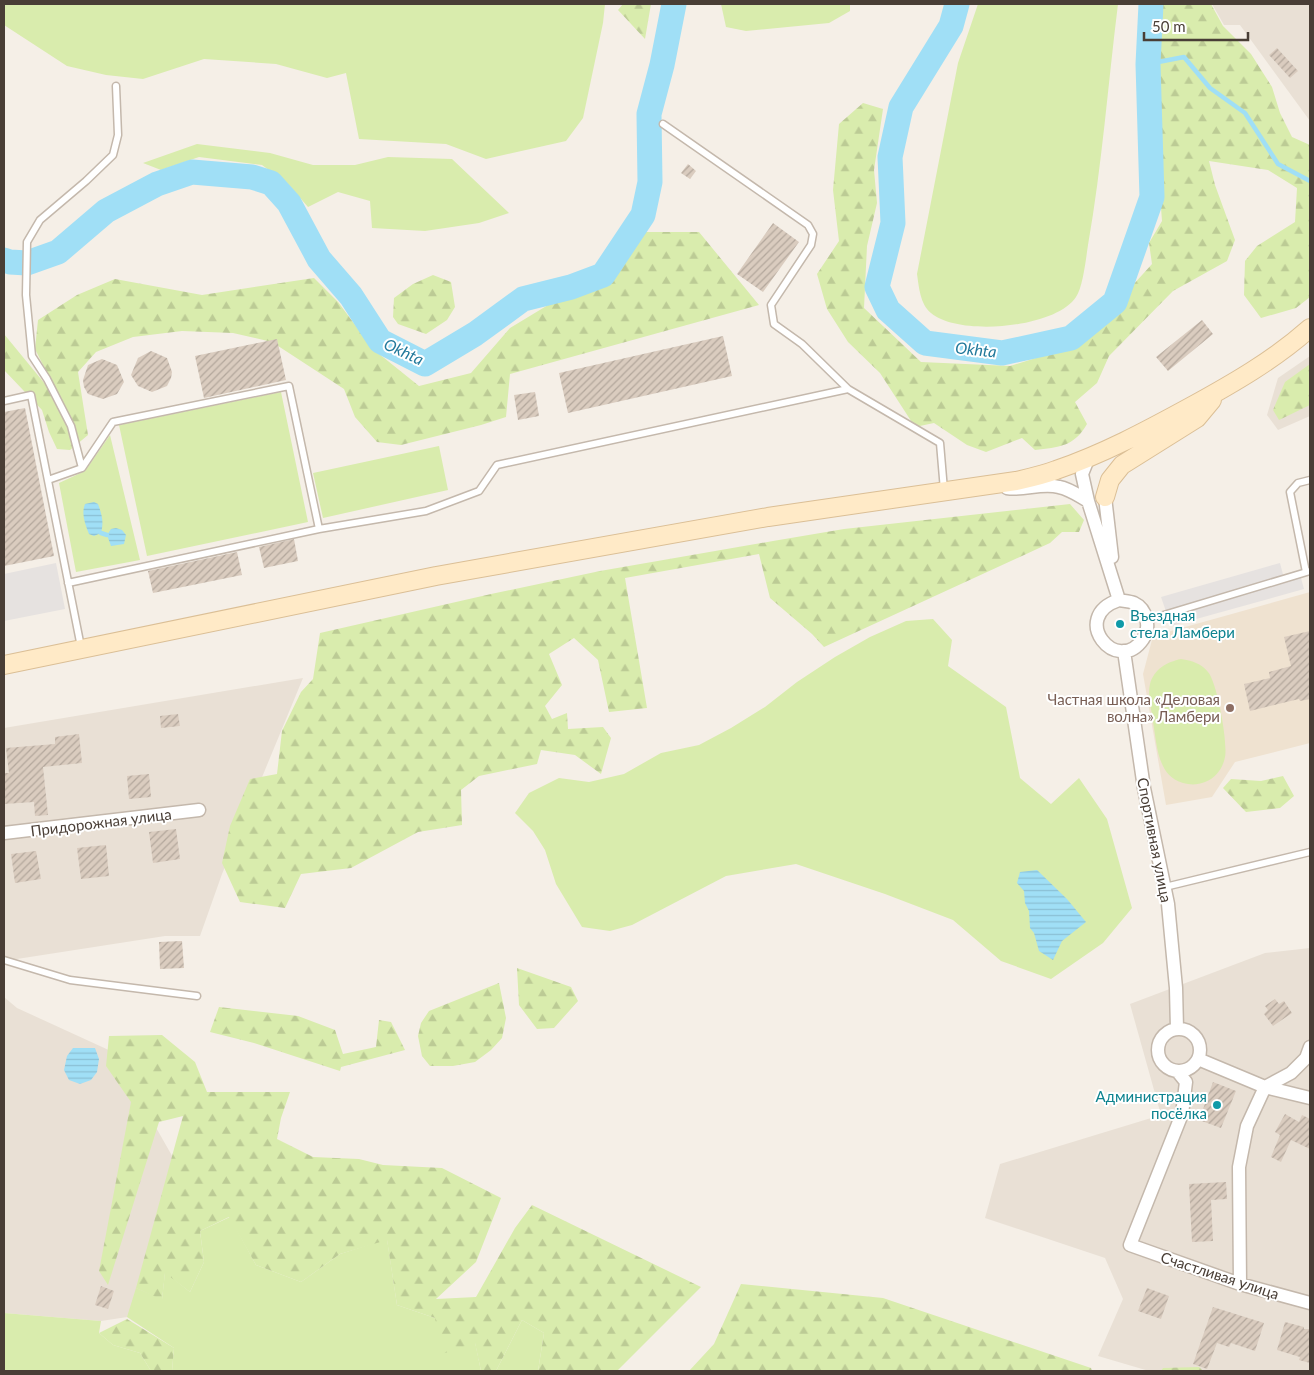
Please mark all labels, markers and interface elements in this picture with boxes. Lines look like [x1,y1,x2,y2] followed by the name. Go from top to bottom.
[1144,10,1248,42] scale bar
[1152,17,1186,35] text: 50 m
[381,334,427,368] water label: Okhta
[954,337,998,361] water label: Okhta
[1130,606,1235,641] place label: Въездная стела Ламбери
[1114,618,1126,630] marker: Въездная стела Ламбери
[1048,690,1220,725] place label: Частная школа «Деловая волна» Ламбери
[1224,702,1236,714] marker: Частная школа «Деловая волна» Ламбери
[1134,776,1176,904] street label: Спортивная улица
[29,804,173,840] street label: Придорожная улица
[1095,1087,1207,1122] place label: Администрация посёлка
[1211,1099,1223,1111] marker: Администрация посёлка
[1159,1247,1281,1303] street label: Счастливая улица

